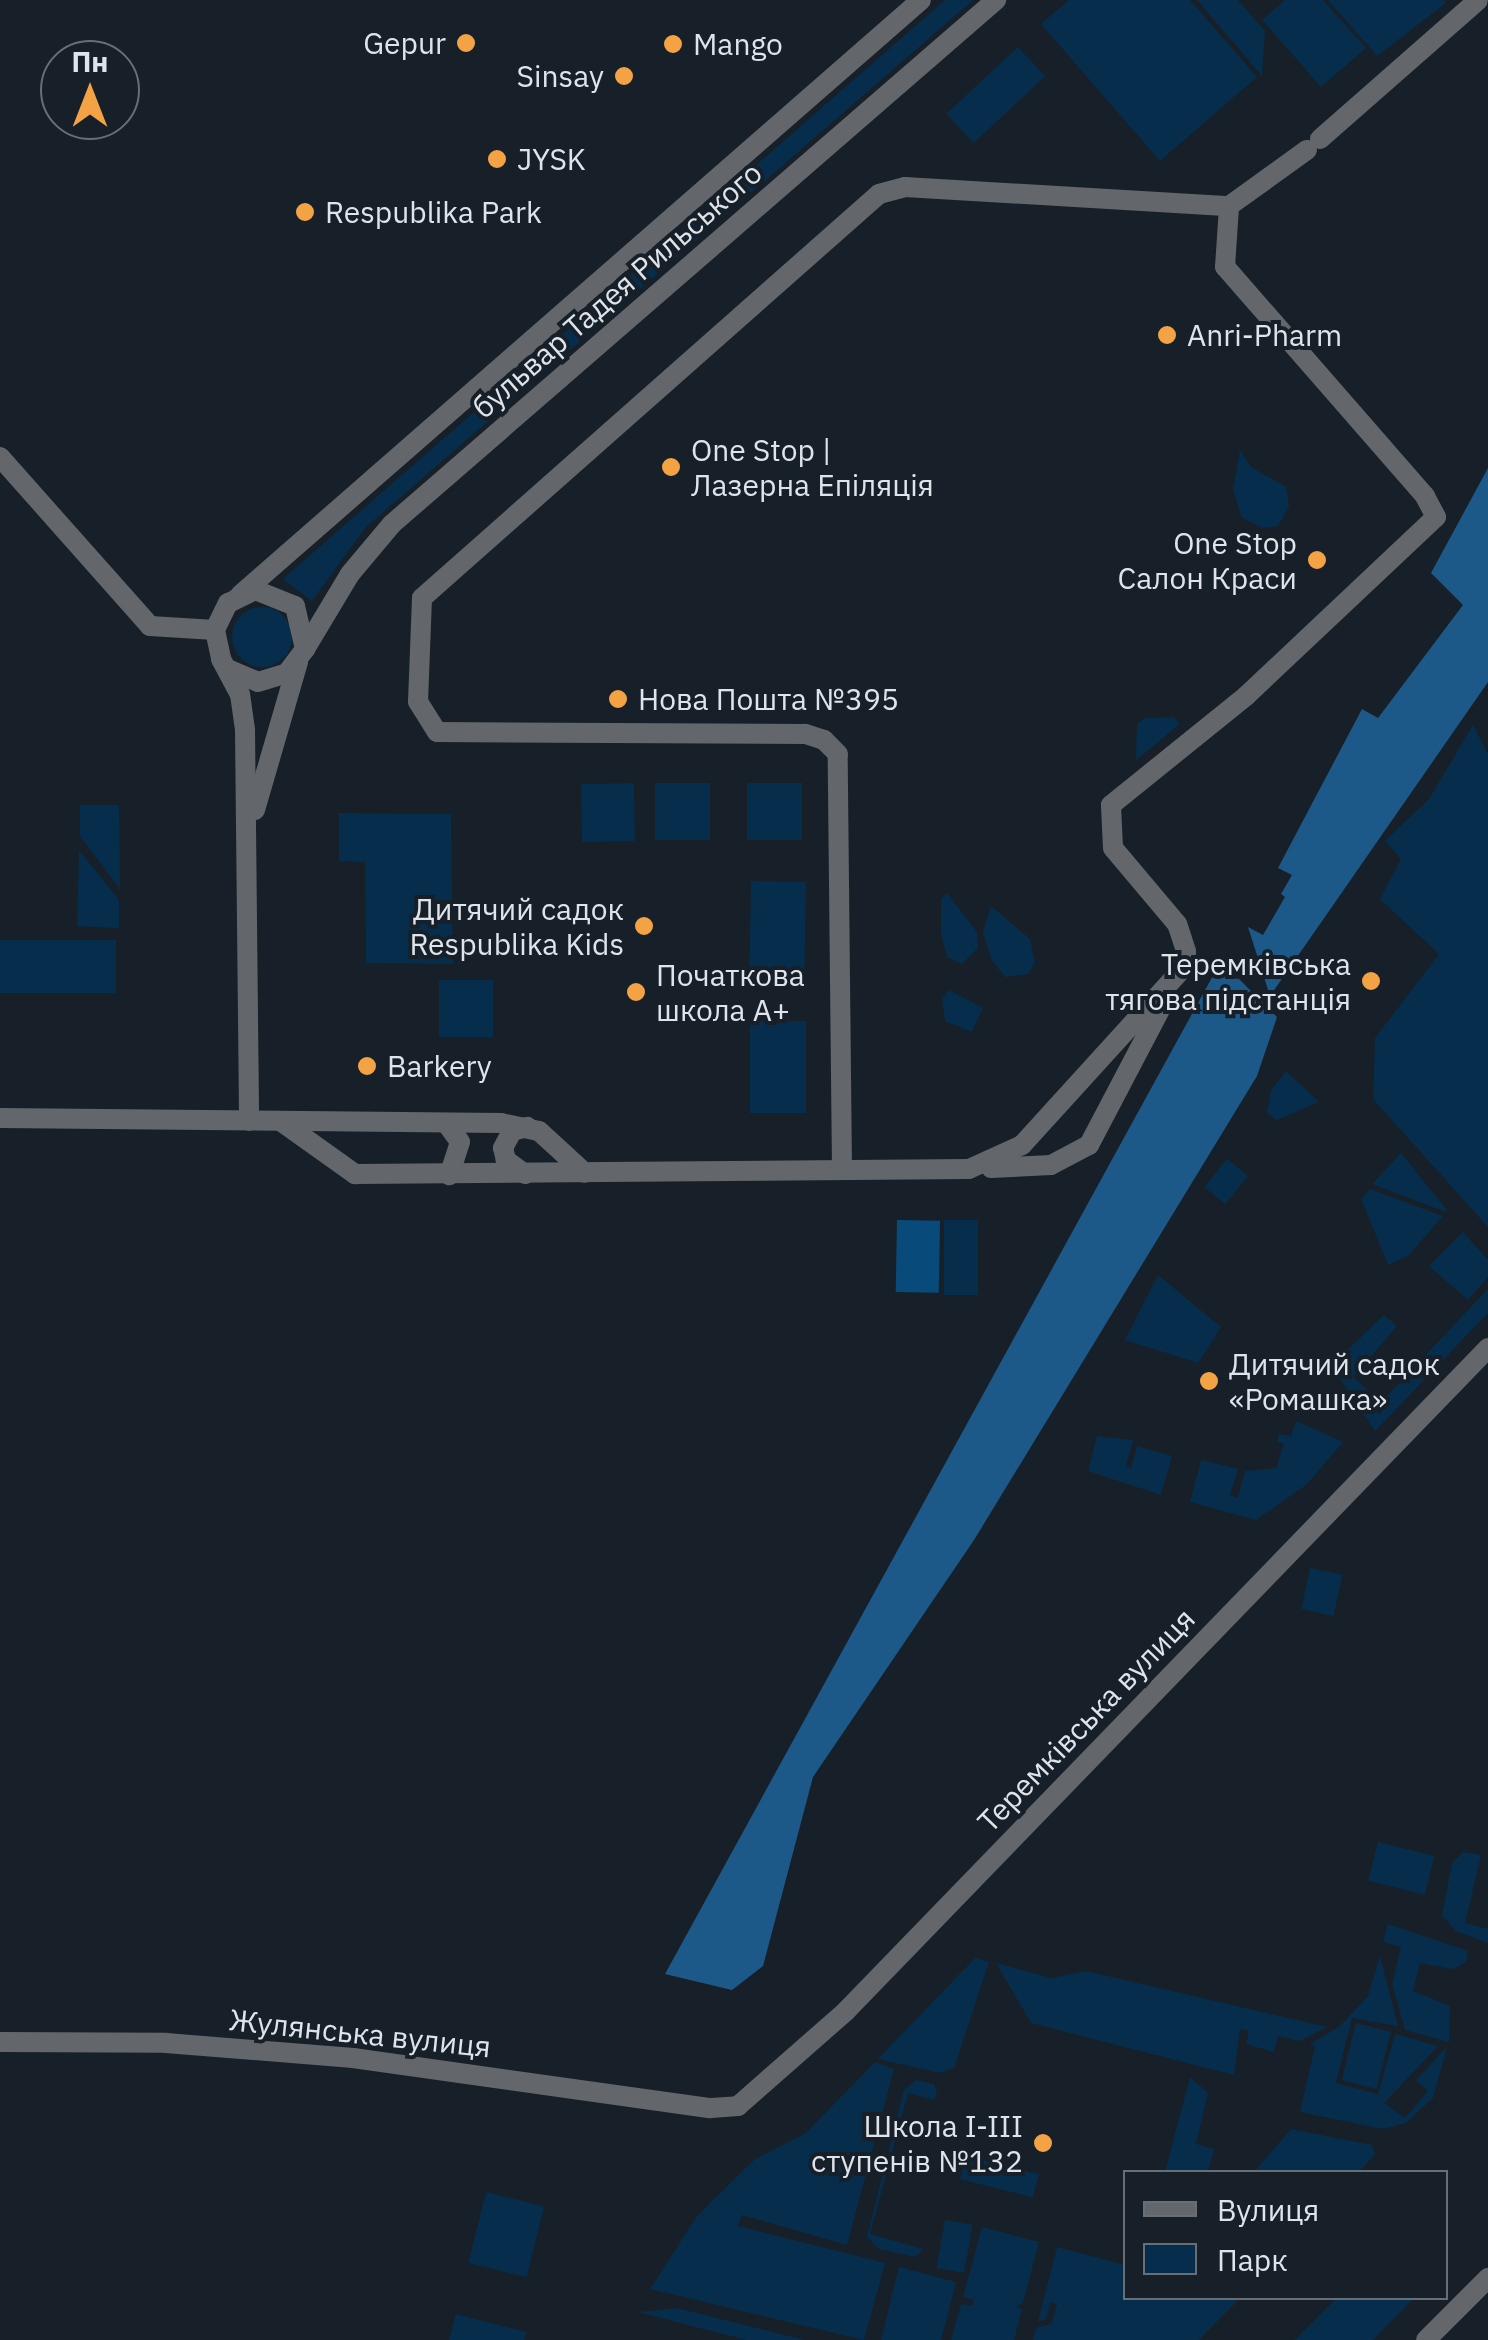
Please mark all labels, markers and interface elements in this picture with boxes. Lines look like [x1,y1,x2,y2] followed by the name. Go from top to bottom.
[363,25,446,61] place label: Gepur
[693,26,783,62] place label: Mango
[455,32,477,54] marker: Gepur
[662,33,684,55] marker: Mango
[40,40,140,140] north arrow
[72,43,109,80] text: Пн
[517,58,604,94] place label: Sinsay
[613,65,635,87] marker: Sinsay
[517,141,586,177] place label: JYSK
[486,148,508,170] marker: JYSK
[465,155,769,425] street label: бульвар Тадея Рильського
[325,194,542,230] place label: Respublika Park
[294,201,316,223] marker: Respublika Park
[1187,317,1342,353] place label: Anri-Pharm
[1156,324,1178,346] marker: Anri-Pharm
[691,432,934,502] place label: One Stop | Лазерна Епіляція
[660,456,682,478] marker: One Stop | Лазерна Епіляція
[1118,525,1297,596] place label: One Stop Салон Краси
[1306,549,1328,571] marker: One Stop Салон Краси
[638,681,899,717] place label: Нова Пошта №395
[607,688,629,710] marker: Нова Пошта №395
[409,891,624,962] place label: Дитячий садок Respublika Kids
[633,915,655,937] marker: Дитячий садок Respublika Kids
[1105,946,1351,1016] place label: Теремківська тягова підстанція
[656,957,805,1028] place label: Початкова школа А+
[1360,970,1382,992] marker: Теремківська тягова підстанція
[625,981,647,1003] marker: Початкова школа А+
[387,1048,492,1084] place label: Barkery
[356,1055,378,1077] marker: Barkery
[1229,1346,1440,1416] place label: Дитячий садок «Ромашка»
[1198,1370,1220,1392] marker: Дитячий садок «Ромашка»
[970,1601,1202,1839] street label: Теремківська вулиця
[227,2001,493,2065] street label: Жулянська вулиця
[811,2108,1023,2178] place label: Школа І-ІІІ ступенів №132
[1032,2132,1054,2154] marker: Школа І-ІІІ ступенів №132
[1123,2170,1448,2300] legend
[1217,2190,1319,2229] text: Вулиця
[1217,2240,1288,2279] text: Парк

